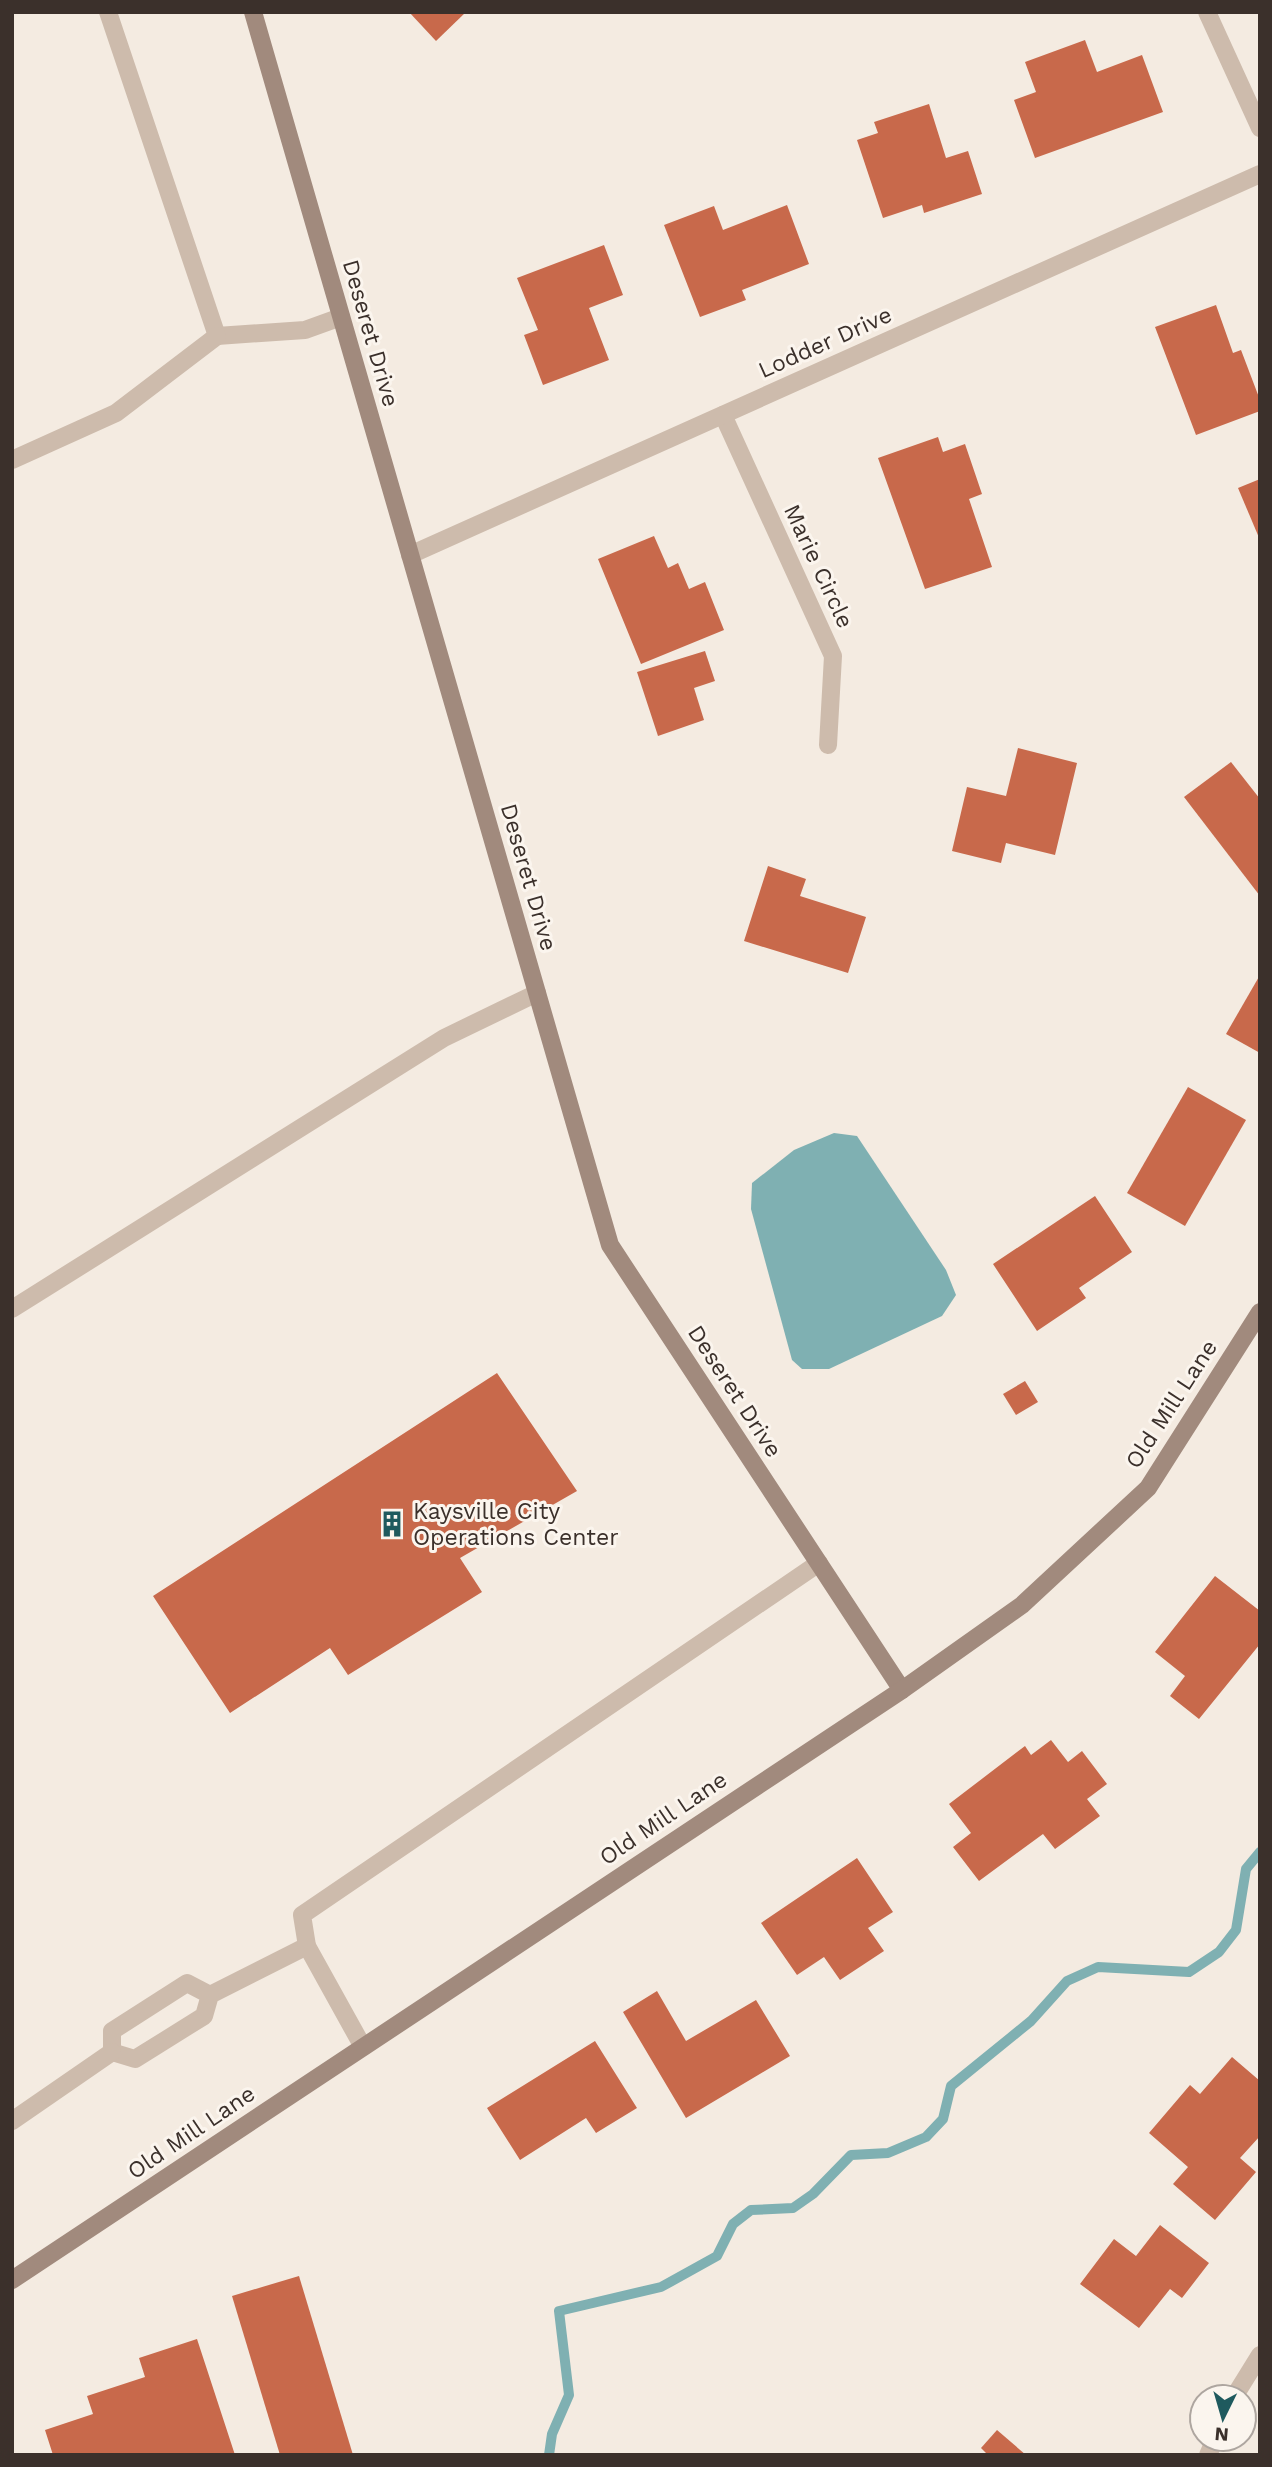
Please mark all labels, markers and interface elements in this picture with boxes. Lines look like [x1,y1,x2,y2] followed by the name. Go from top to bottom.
[337,256,404,410] street label: Deseret Drive
[754,301,896,384] street label: Lodder Drive
[778,500,859,632] street label: Marie Circle
[495,800,562,954] street label: Deseret Drive
[682,1320,787,1462] street label: Deseret Drive
[1120,1335,1223,1474] street label: Old Mill Lane
[413,1498,619,1551] place label: Kaysville City Operations Center
[377,1509,407,1539] building icon: Kaysville City Operations Center
[595,1766,732,1871] street label: Old Mill Lane
[123,2080,260,2185] street label: Old Mill Lane
[1188,2383,1258,2453] north arrow
[1214,2422,1230,2447] text: N

